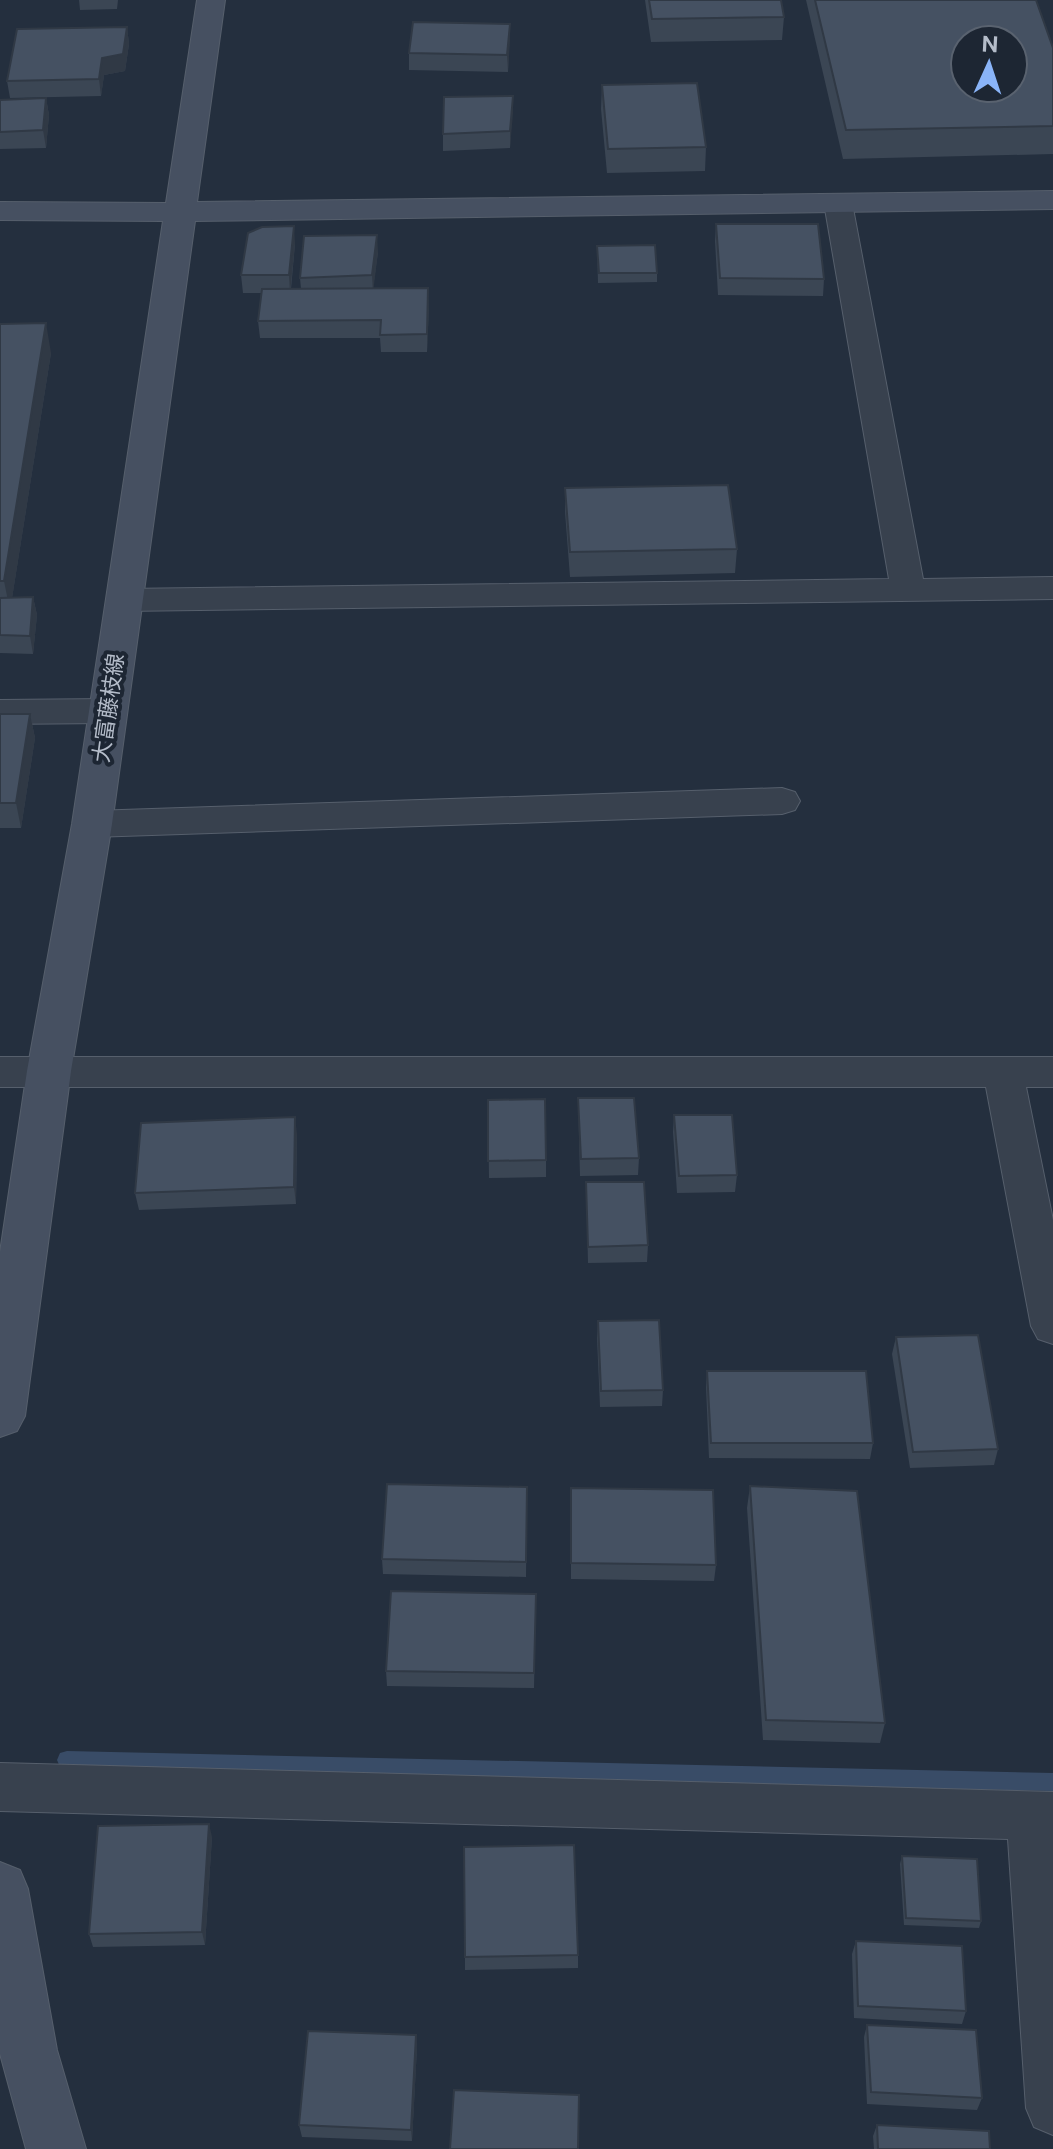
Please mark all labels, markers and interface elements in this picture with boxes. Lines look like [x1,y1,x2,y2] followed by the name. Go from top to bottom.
[949,24,1029,104] north arrow
[981,31,999,57] text: N
[87,652,129,764] street label: 大富藤枝線

